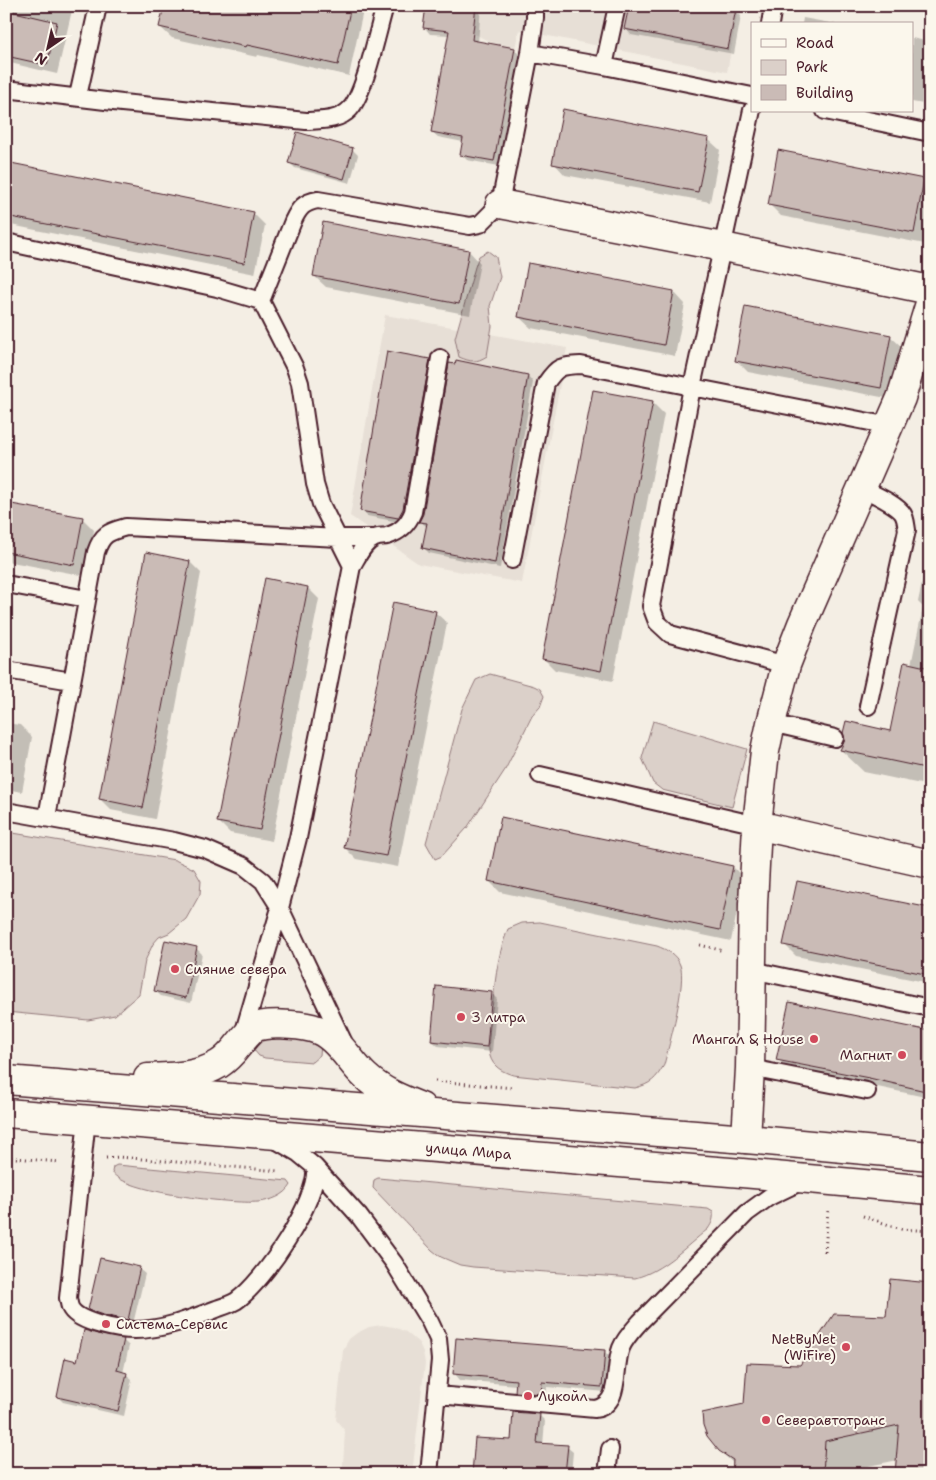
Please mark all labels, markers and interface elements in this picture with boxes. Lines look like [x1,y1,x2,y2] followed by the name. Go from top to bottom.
[22,22,72,72] north arrow
[751,22,914,112] legend
[796,33,834,53] text: Road
[31,48,50,69] text: N
[796,57,828,77] text: Park
[796,83,853,103] text: Building
[185,960,287,978] place label: Сияние севера
[169,963,181,975] marker: Сияние севера
[471,1008,526,1026] place label: 3 литра
[455,1011,467,1023] marker: 3 литра
[692,1030,804,1048] place label: Мангал & House
[808,1033,820,1045] marker: Мангал & House
[840,1046,893,1064] place label: Магнит
[896,1049,908,1061] marker: Магнит
[425,1138,513,1163] street label: улица Мира
[116,1315,228,1333] place label: Система-Cервис
[100,1318,112,1330] marker: Система-Cервис
[771,1330,836,1364] place label: NetByNet (WiFire)
[840,1341,852,1353] marker: NetByNet (WiFire)
[538,1387,588,1405] place label: Лукойл
[522,1390,534,1402] marker: Лукойл
[776,1411,885,1429] place label: Северавтотранс
[760,1414,772,1426] marker: Северавтотранс

